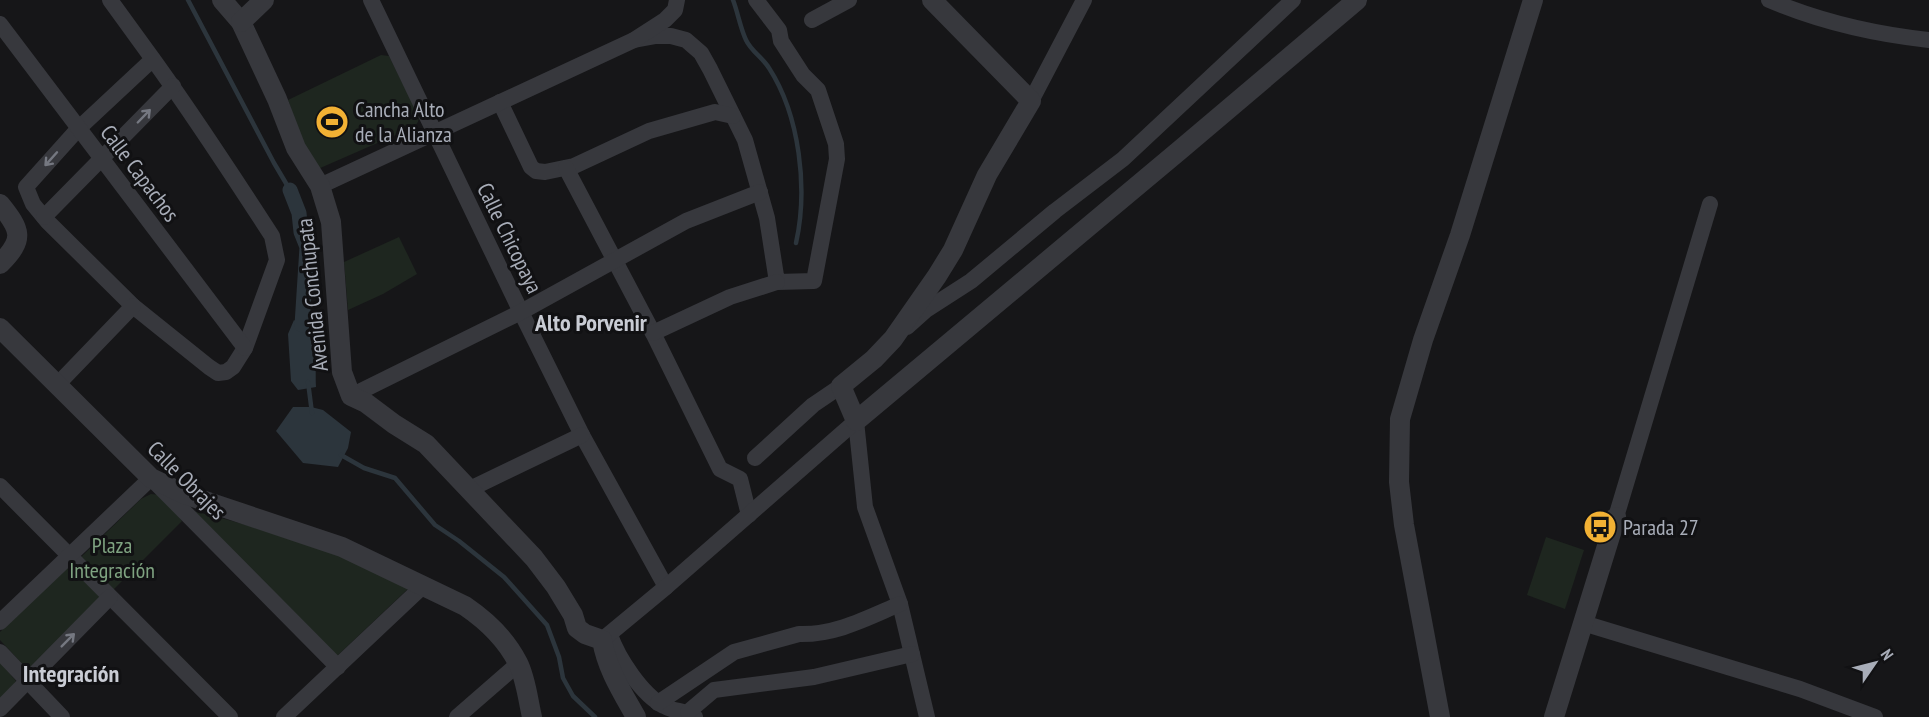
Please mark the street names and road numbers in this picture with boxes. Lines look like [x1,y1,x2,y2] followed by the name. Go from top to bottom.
[95,119,185,227] street label: Calle Capachos
[471,178,549,298] street label: Calle Chicopaya
[290,217,334,373] street label: Avenida Conchupata
[142,435,232,525] street label: Calle Obrajes

